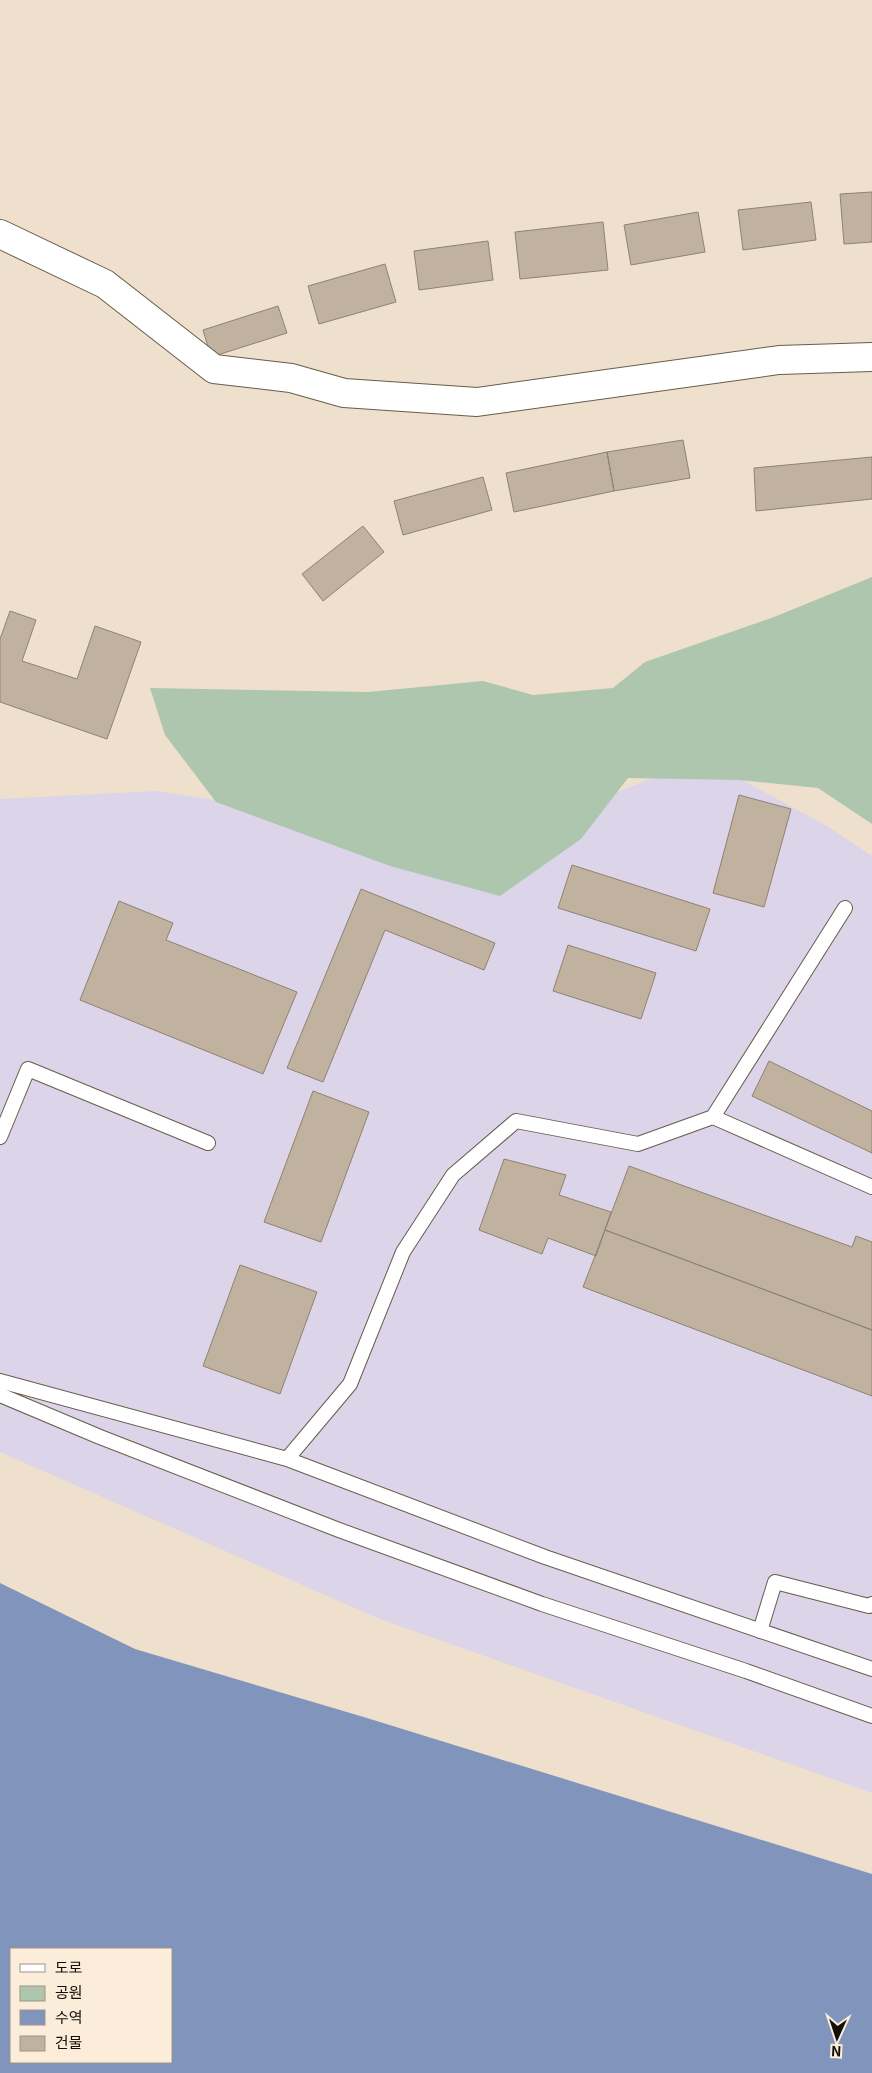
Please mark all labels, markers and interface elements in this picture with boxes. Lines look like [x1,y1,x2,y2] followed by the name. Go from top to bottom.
[10,1948,172,2063] legend
[55,1956,83,1977] text: 도로
[55,1981,83,2002] text: 공원
[55,2006,83,2027] text: 수역
[812,2013,862,2063] north arrow
[55,2031,83,2052] text: 건물
[831,2042,842,2062] text: N

